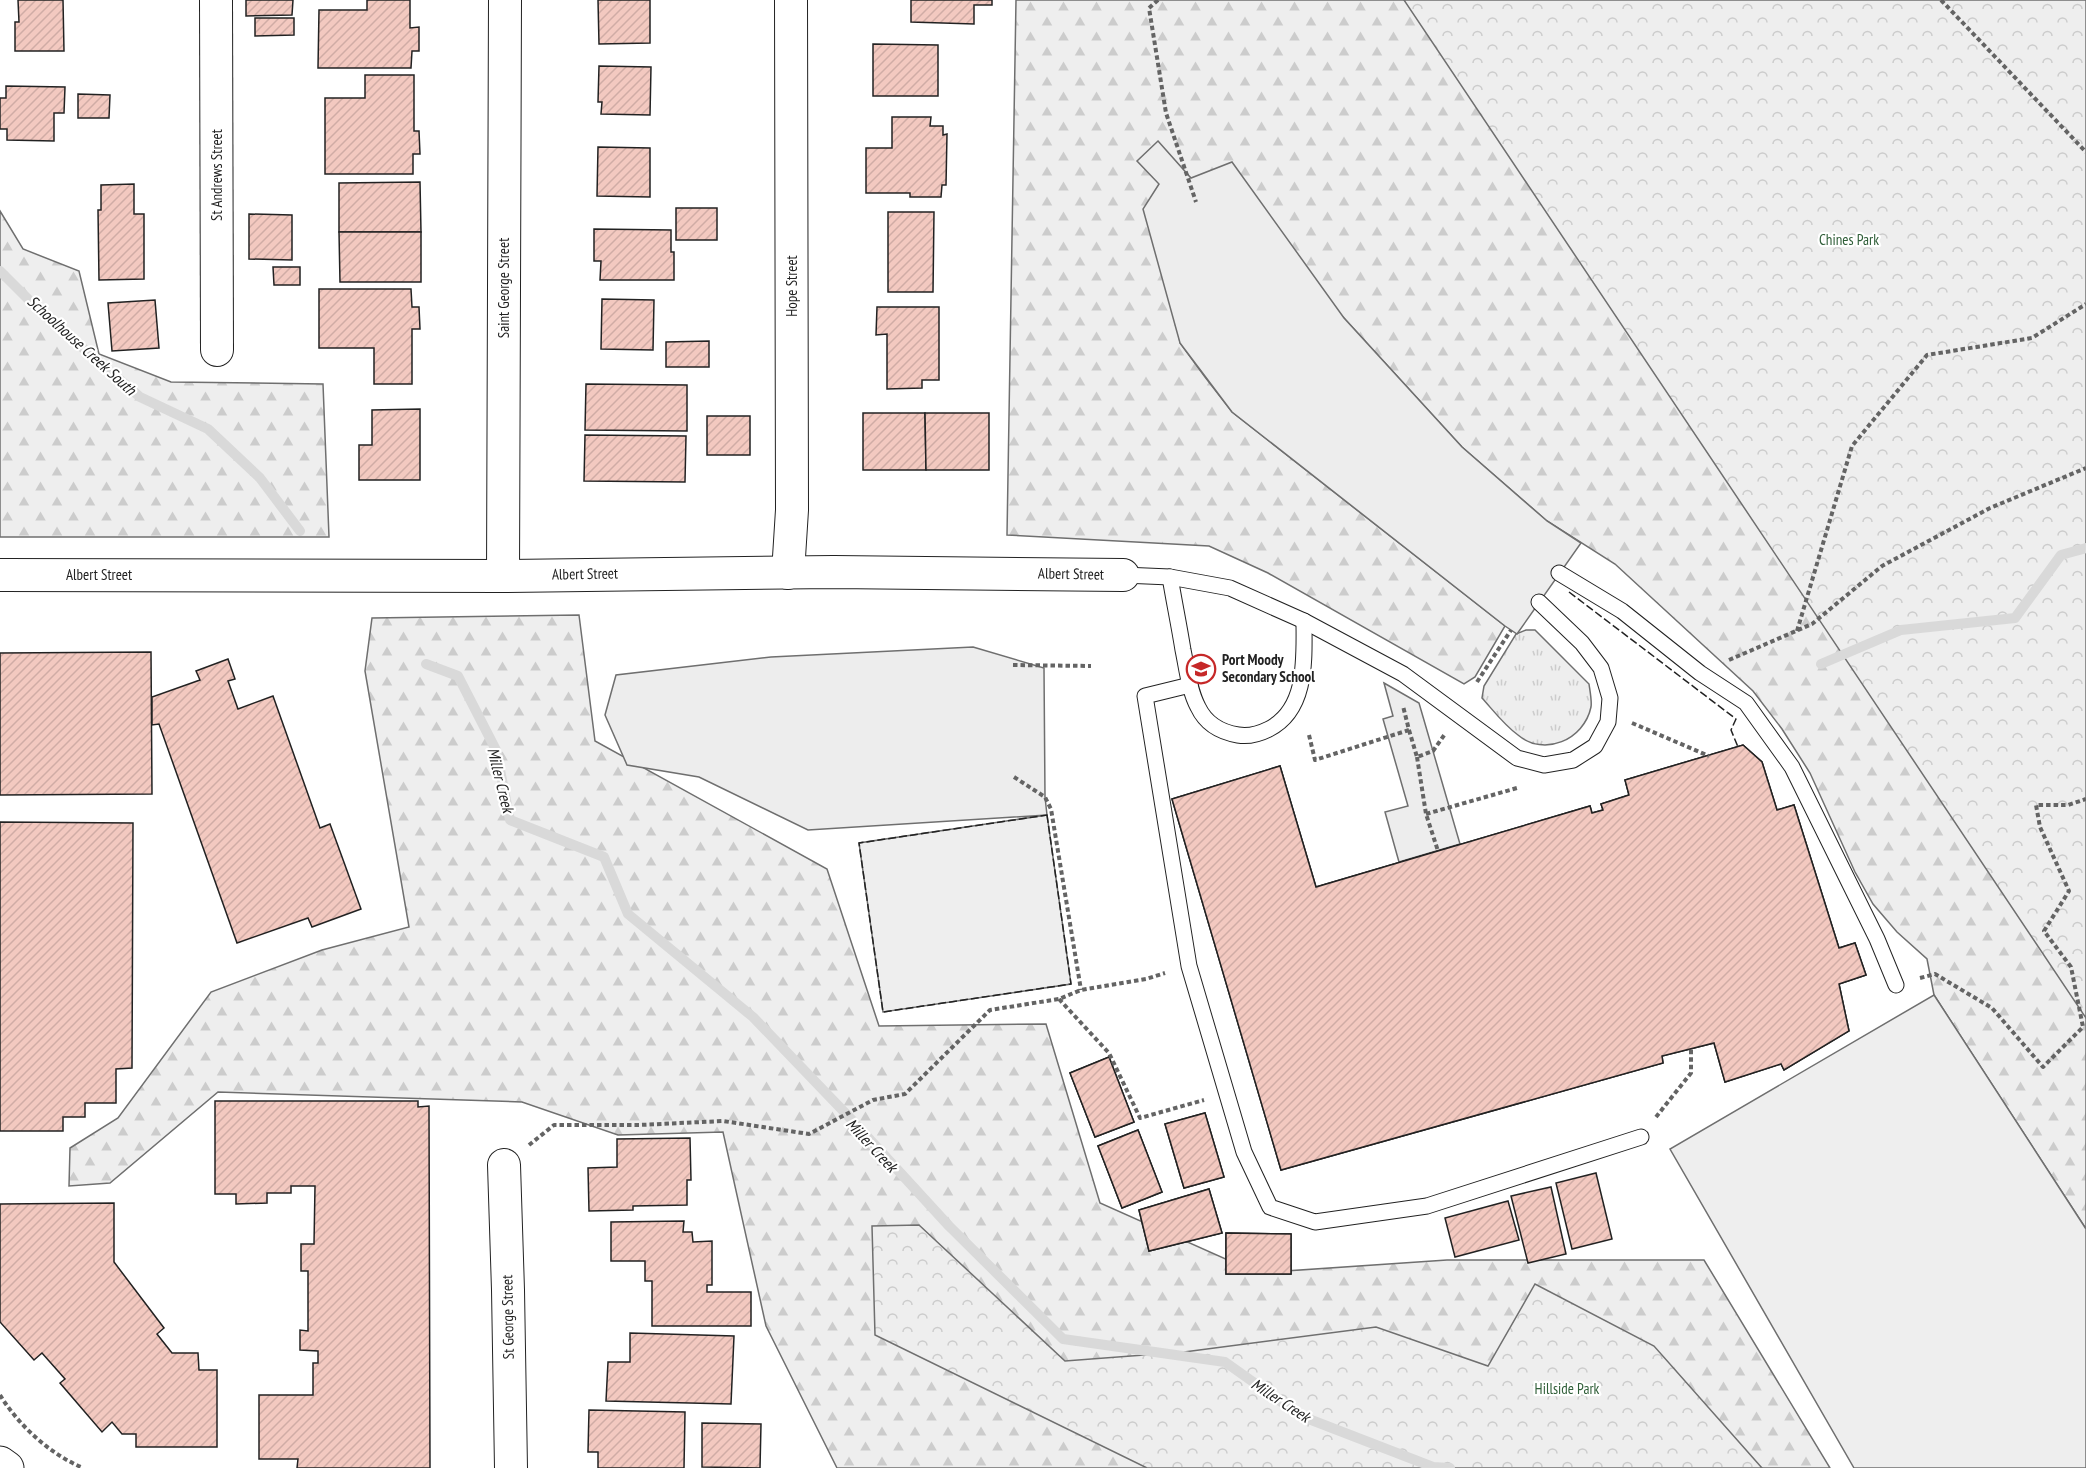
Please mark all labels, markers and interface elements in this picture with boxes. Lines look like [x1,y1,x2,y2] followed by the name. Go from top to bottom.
[207,129,226,221] street label: St Andrews Street
[1819,230,1879,249] park label: Chines Park
[494,238,513,338] street label: Saint George Street
[782,255,801,317] street label: Hope Street
[24,291,141,400] water label: Schoolhouse Creek South
[552,563,618,584] street label: Albert Street
[1038,563,1104,584] street label: Albert Street
[66,565,132,584] street label: Albert Street
[1222,650,1315,686] place label: Port Moody Secondary School
[1185,653,1217,685] school or university icon: Port Moody Secondary School
[483,745,519,816] water label: Miller Creek
[842,1114,903,1177] water label: Miller Creek
[497,1275,518,1360] street label: St George Street
[1248,1374,1316,1427] water label: Miller Creek
[1535,1379,1600,1398] park label: Hillside Park

